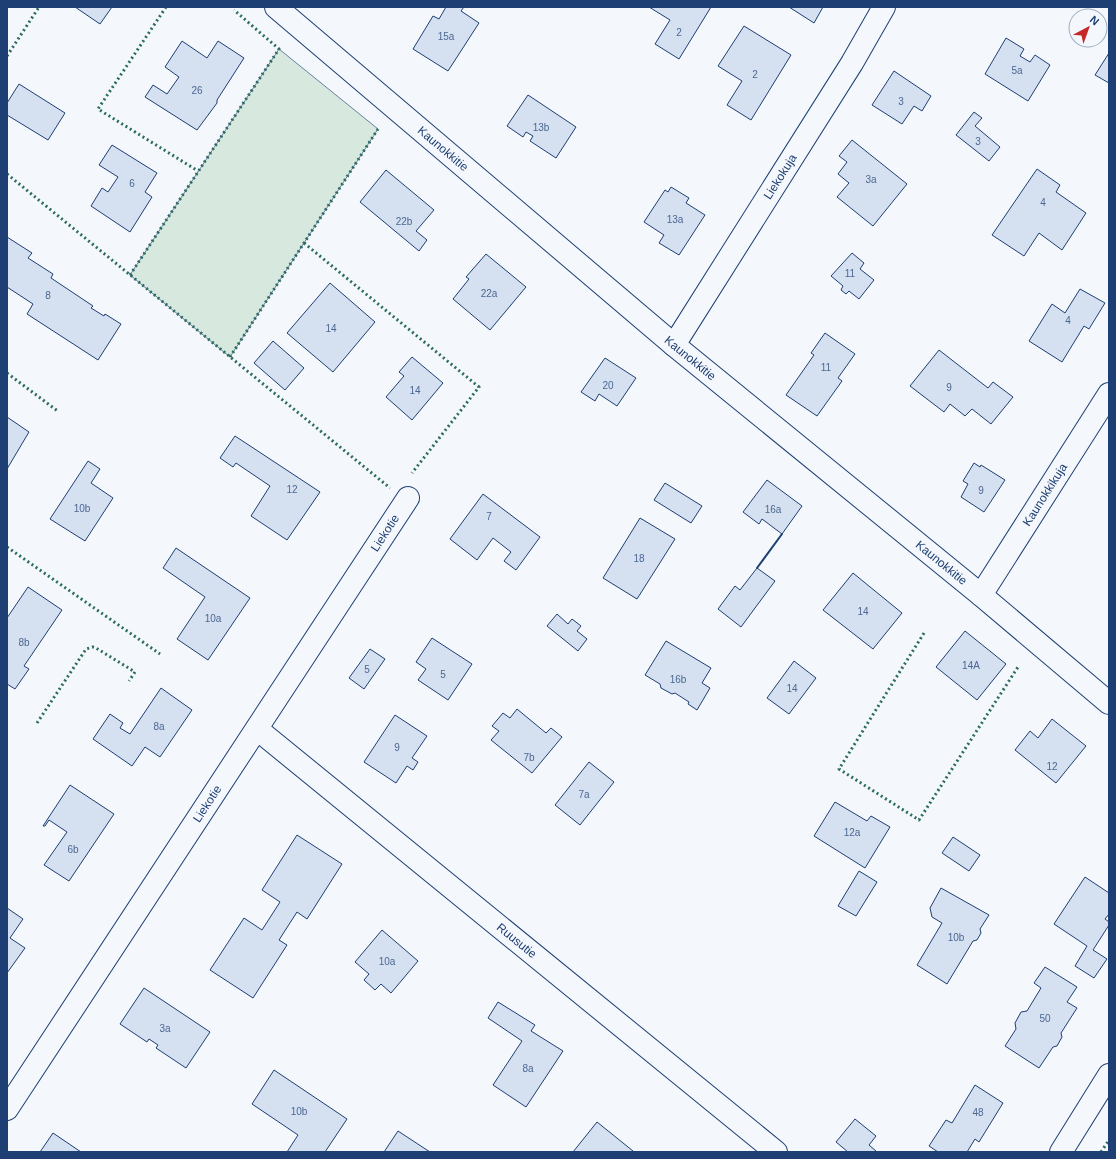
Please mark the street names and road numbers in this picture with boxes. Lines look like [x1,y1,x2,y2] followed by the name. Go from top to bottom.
[415,123,471,174] street label: Kaunokkitie
[761,151,800,202] street label: Liekokuja
[662,333,719,383] street label: Kaunokkitie
[1020,460,1070,529] street label: Kaunokkikuja
[368,512,402,554] street label: Liekotie
[913,538,970,588] street label: Kaunokkitie
[190,782,225,825] street label: Liekotie
[494,920,540,961] street label: Ruusutie

